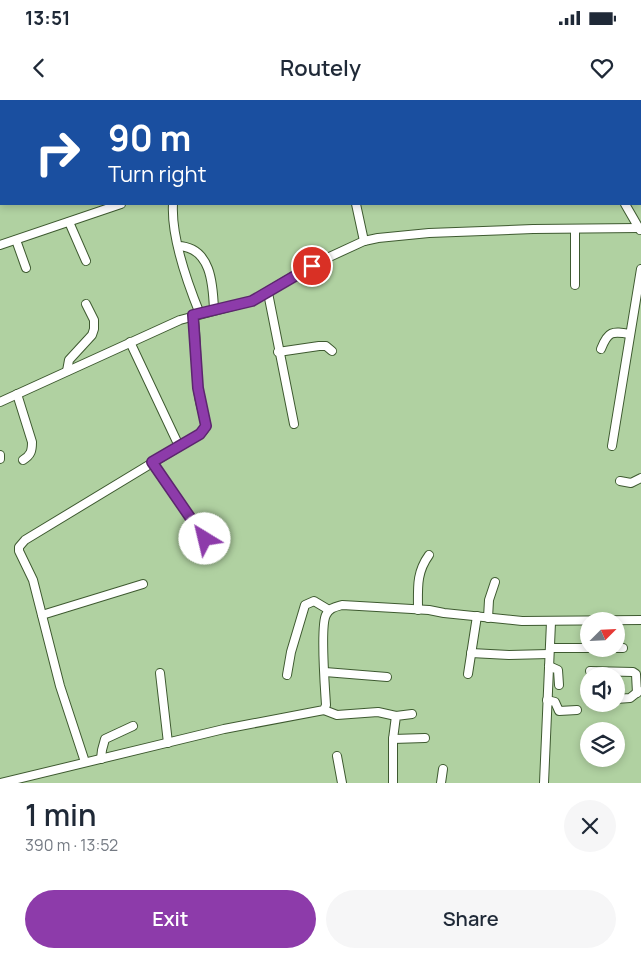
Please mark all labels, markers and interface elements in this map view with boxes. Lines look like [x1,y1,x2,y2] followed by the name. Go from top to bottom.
[25,5,70,31] text: 13:51
[280,53,361,83] text: Routely
[25,54,53,82] icon: back
[588,54,616,82] icon: heart
[108,114,191,162] text: 90 m
[25,120,90,185] icon: right
[108,159,206,189] text: Turn right
[291,245,333,287] pin
[298,252,326,280] icon: arrive
[178,512,230,564] position arrow
[580,612,625,658] north arrow
[580,612,625,767] map controls
[580,667,625,712] button: sound
[580,722,625,767] button: layers
[25,794,97,835] text: 1 min
[564,800,616,852] button: close
[25,834,118,856] text: 390 m · 13:52
[25,890,316,948] button: Exit
[326,890,616,948] button: Share

